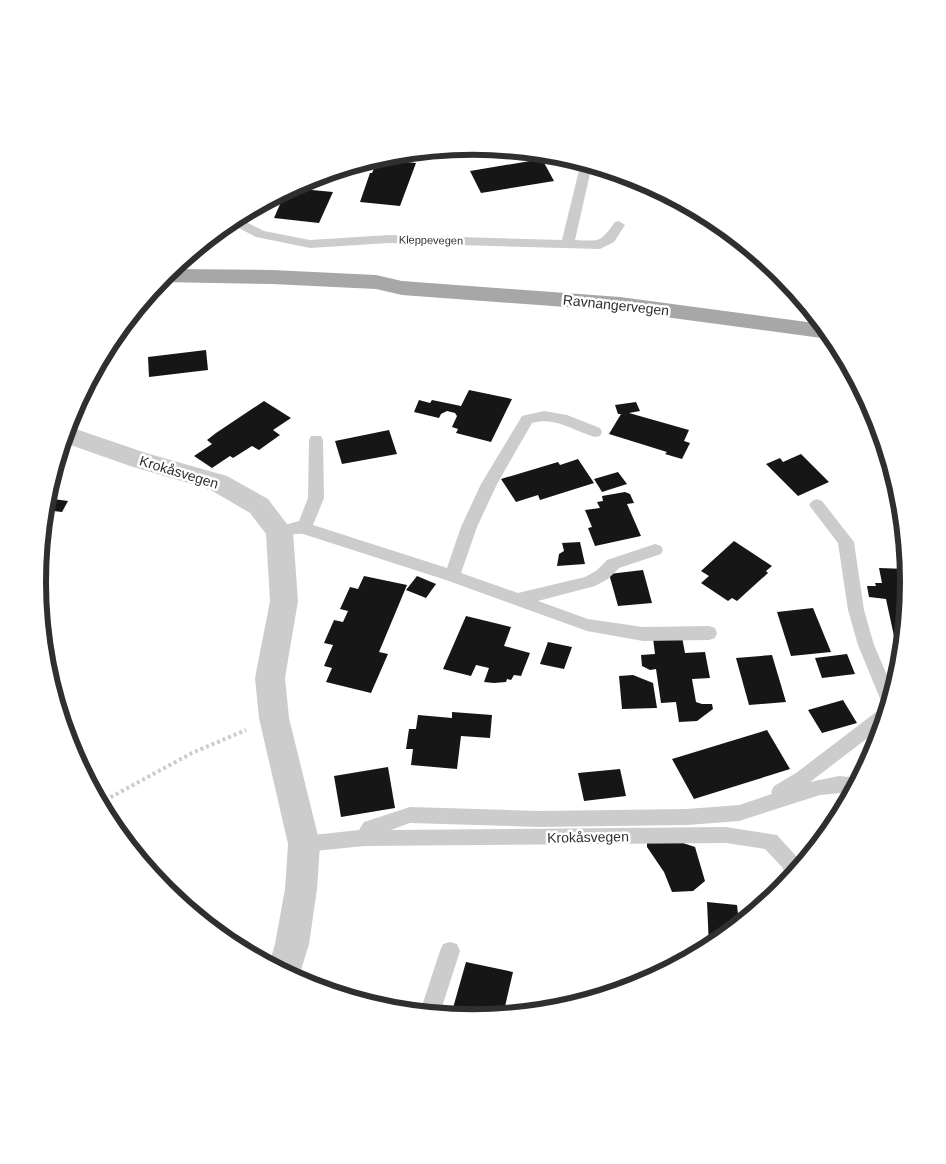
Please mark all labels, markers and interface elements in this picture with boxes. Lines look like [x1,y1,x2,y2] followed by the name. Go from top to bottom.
[399,233,463,247] street label: Kleppevegen
[562,291,670,319] street label: Ravnangervegen
[138,452,220,492] street label: Krokåsvegen
[547,828,629,846] street label: Krokåsvegen

